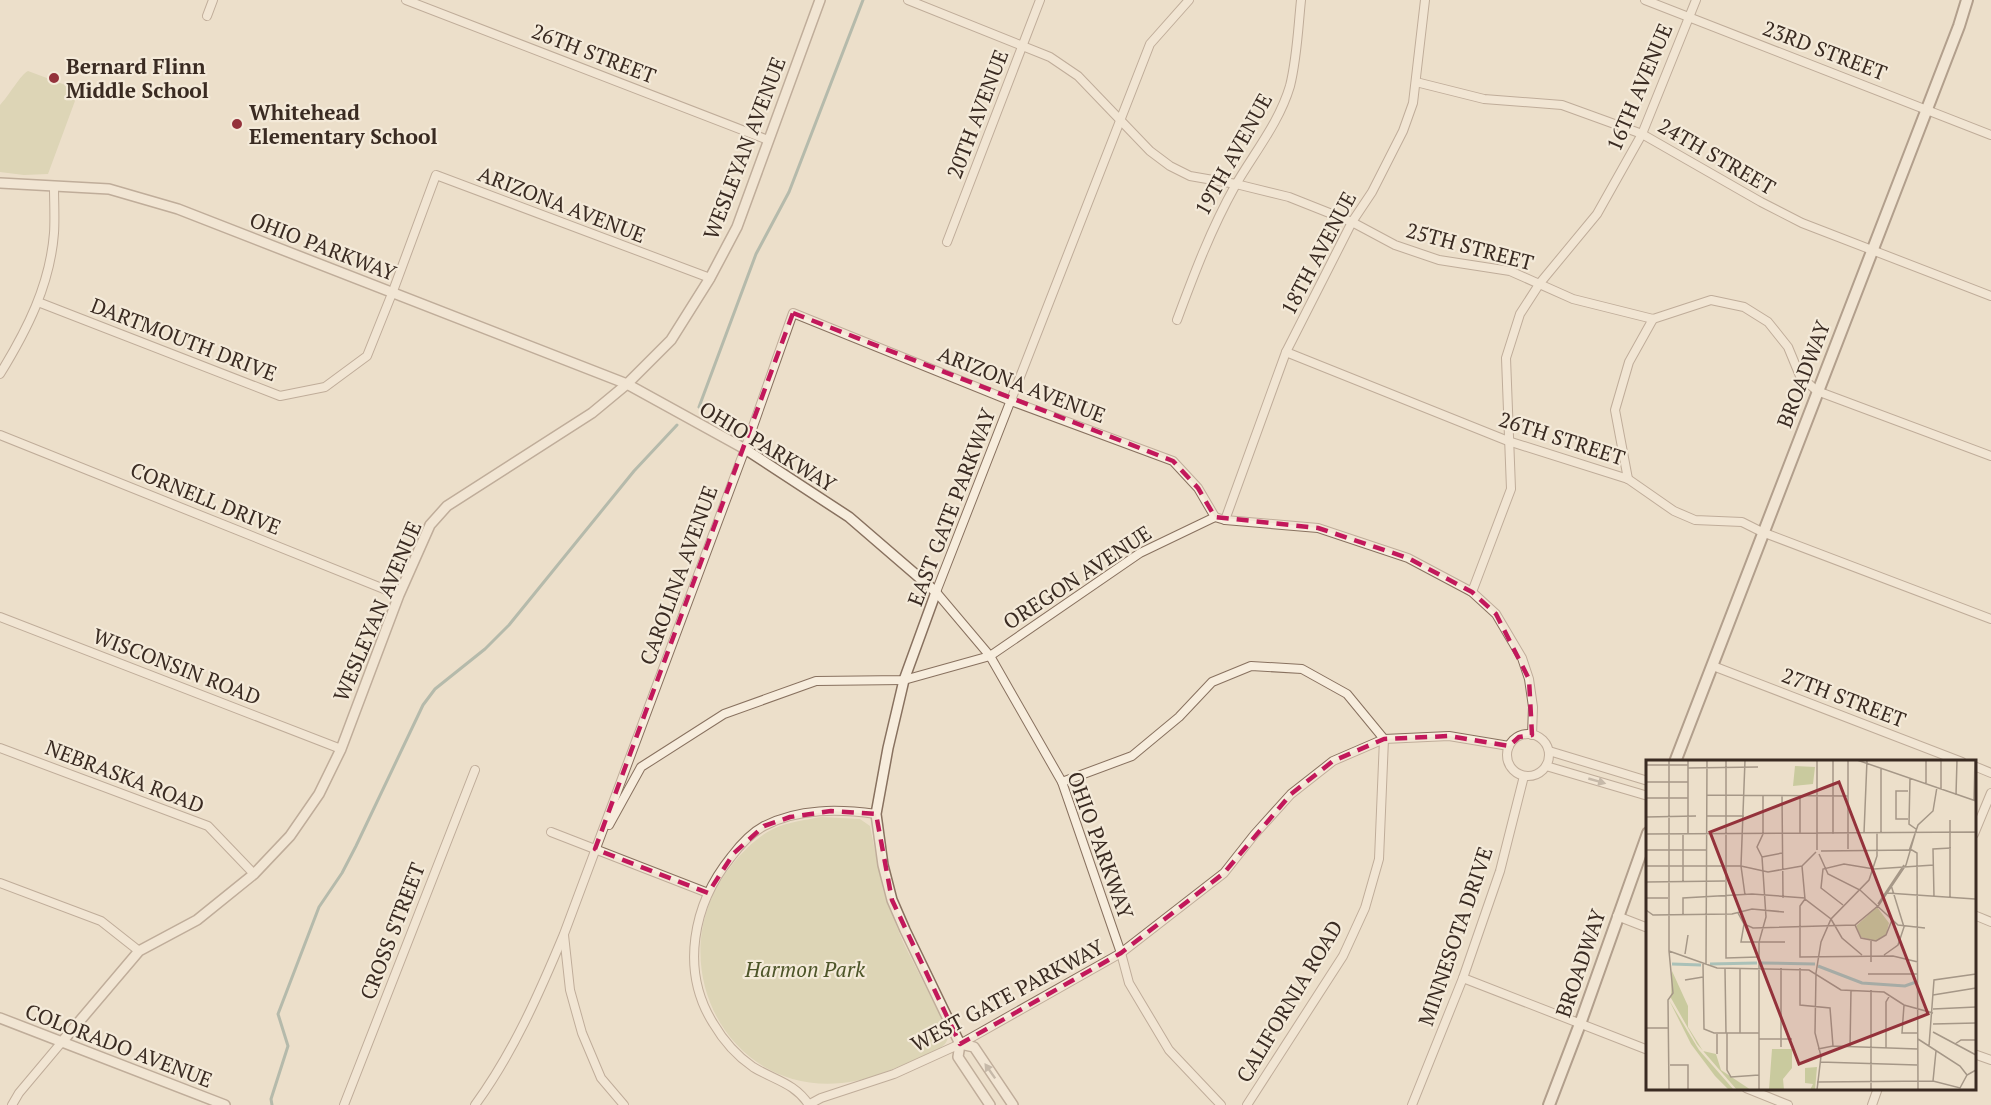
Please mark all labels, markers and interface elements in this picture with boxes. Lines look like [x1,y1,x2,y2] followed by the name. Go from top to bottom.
[1759,13,1891,87] street label: 23RD STREET
[528,16,660,90] street label: 26TH STREET
[1600,19,1678,155] street label: 16TH AVENUE
[940,46,1014,182] street label: 20TH AVENUE
[66,52,209,104] place label: Bernard Flinn Middle School
[696,53,792,243] street label: WESLEYAN AVENUE
[47,71,61,85] marker: Bernard Flinn Middle School
[1188,88,1278,220] street label: 19TH AVENUE
[249,98,437,150] place label: Whitehead Elementary School
[1653,111,1781,201] street label: 24TH STREET
[230,117,244,131] marker: Whitehead Elementary School
[474,159,650,249] street label: ARIZONA AVENUE
[1274,186,1362,320] street label: 18TH AVENUE
[246,205,401,287] street label: OHIO PARKWAY
[1403,216,1537,276] street label: 25TH STREET
[87,291,281,387] street label: DARTMOUTH DRIVE
[1770,316,1836,431] street label: BROADWAY
[934,339,1110,429] street label: ARIZONA AVENUE
[694,394,842,498] street label: OHIO PARKWAY
[900,404,1002,610] street label: EAST GATE PARKWAY
[1495,404,1629,472] street label: 26TH STREET
[127,455,285,541] street label: CORNELL DRIVE
[633,481,723,669] street label: CAROLINA AVENUE
[326,517,428,705] street label: WESLEYAN AVENUE
[997,519,1157,635] street label: OREGON AVENUE
[89,621,265,711] street label: WISCONSIN ROAD
[1778,660,1910,734] street label: 27TH STREET
[42,733,208,819] street label: NEBRASKA ROAD
[1646,760,1976,1090] inset map
[1061,768,1141,923] street label: OHIO PARKWAY
[1588,777,1606,786] one-way arrow
[1411,843,1499,1029] street label: MINNESOTA DRIVE
[353,859,431,1003] street label: CROSS STREET
[1548,905,1612,1021] street label: BROADWAY
[1229,915,1349,1087] street label: CALIFORNIA ROAD
[906,932,1109,1058] street label: WEST GATE PARKWAY
[744,955,866,983] park label: Harmon Park
[21,996,217,1094] street label: COLORADO AVENUE
[984,1063,996,1079] one-way arrow

